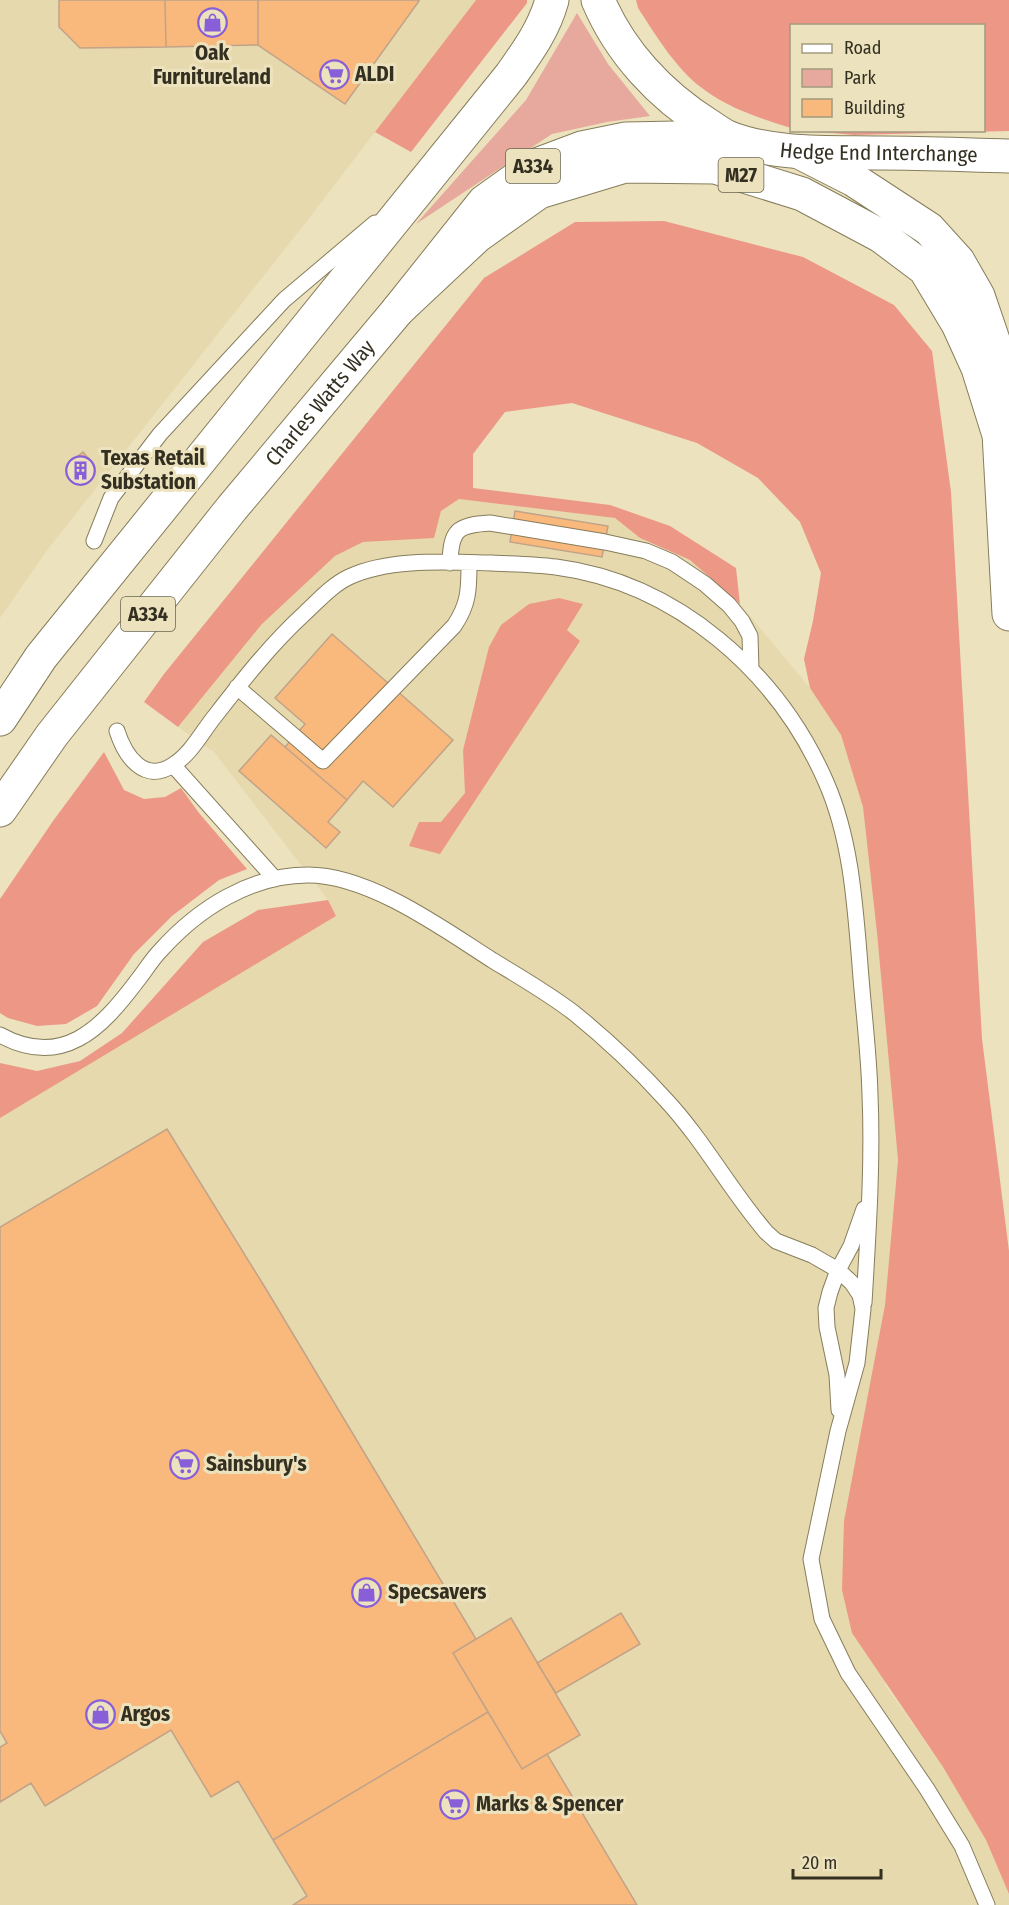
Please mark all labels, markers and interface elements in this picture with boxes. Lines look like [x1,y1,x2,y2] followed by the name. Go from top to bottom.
[196,6,228,38] shop icon: Oak Furnitureland
[790,24,985,132] legend
[844,37,881,59] text: Road
[153,40,271,90] place label: Oak Furnitureland
[318,58,350,90] supermarket icon: ALDI
[354,61,394,87] place label: ALDI
[844,67,877,89] text: Park
[844,97,905,119] text: Building
[779,137,978,168] street label: Hedge End Interchange
[506,149,560,183] road number: A334
[718,158,764,192] road number: M27
[260,334,381,471] street label: Charles Watts Way
[101,445,205,495] place label: Texas Retail Substation
[64,454,96,486] building icon: Texas Retail Substation
[121,597,175,631] road number: A334
[169,1448,201,1480] supermarket icon: Sainsbury's
[206,1451,307,1477] place label: Sainsbury's
[351,1576,383,1608] shop icon: Specsavers
[388,1579,486,1605] place label: Specsavers
[84,1698,116,1730] shop icon: Argos
[120,1701,170,1727] place label: Argos
[439,1788,471,1820] supermarket icon: Marks & Spencer
[476,1791,624,1817] place label: Marks & Spencer
[793,1842,882,1880] scale bar
[802,1852,837,1874] text: 20 m

